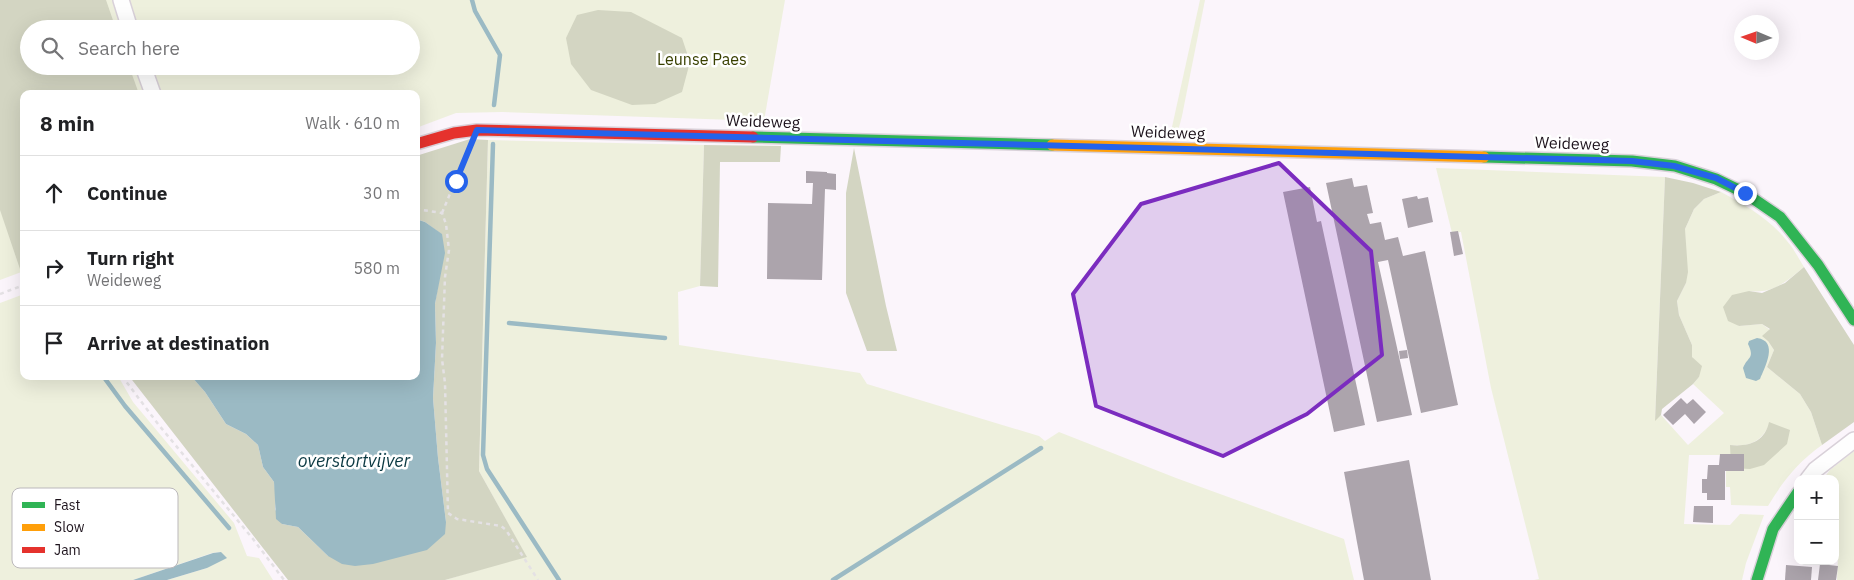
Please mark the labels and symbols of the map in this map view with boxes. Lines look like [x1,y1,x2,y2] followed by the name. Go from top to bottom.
[1734,15,1779,60] north arrow
[657,49,747,69] park label: Leunse Paes
[726,110,801,132] street label: Weideweg
[1131,121,1206,143] street label: Weideweg
[1535,132,1610,154] street label: Weideweg
[445,170,468,193] route start
[1734,182,1757,205] route end
[298,449,411,472] water label: overstortvijver
[12,488,178,568] legend
[54,496,80,514] text: Fast
[54,518,85,536] text: Slow
[54,541,81,559] text: Jam

